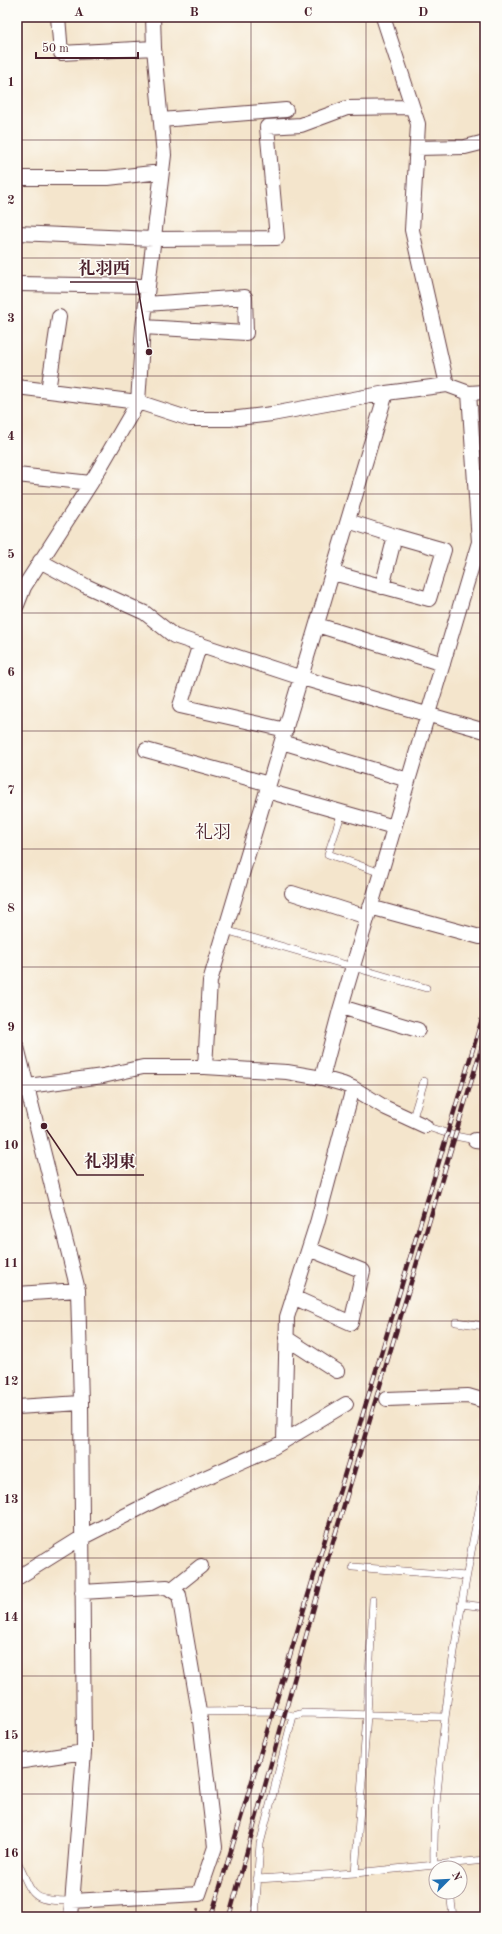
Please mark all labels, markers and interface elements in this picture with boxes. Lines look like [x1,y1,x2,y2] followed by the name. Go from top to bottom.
[74,6,84,19] text: A
[189,6,199,19] text: B
[304,6,312,19] text: C
[418,6,428,19] text: D
[36,34,138,60] scale bar
[42,42,69,55] text: 50 m
[7,76,15,89] text: 1
[7,194,15,207] text: 2
[70,253,137,282] callout: 礼羽西
[79,259,130,278] text: 礼羽西
[7,312,15,325] text: 3
[7,430,15,443] text: 4
[7,548,15,561] text: 5
[7,666,15,679] text: 6
[7,784,15,797] text: 7
[195,822,231,842] district label: 礼羽
[7,902,15,915] text: 8
[7,1021,15,1034] text: 9
[3,1139,19,1152] text: 10
[77,1146,144,1175] callout: 礼羽東
[85,1152,136,1171] text: 礼羽東
[3,1257,19,1270] text: 11
[3,1375,19,1388] text: 12
[3,1493,19,1506] text: 13
[3,1611,19,1624] text: 14
[3,1729,19,1742] text: 15
[3,1847,19,1860] text: 16
[428,1860,468,1900] north arrow
[449,1870,463,1883] text: N

